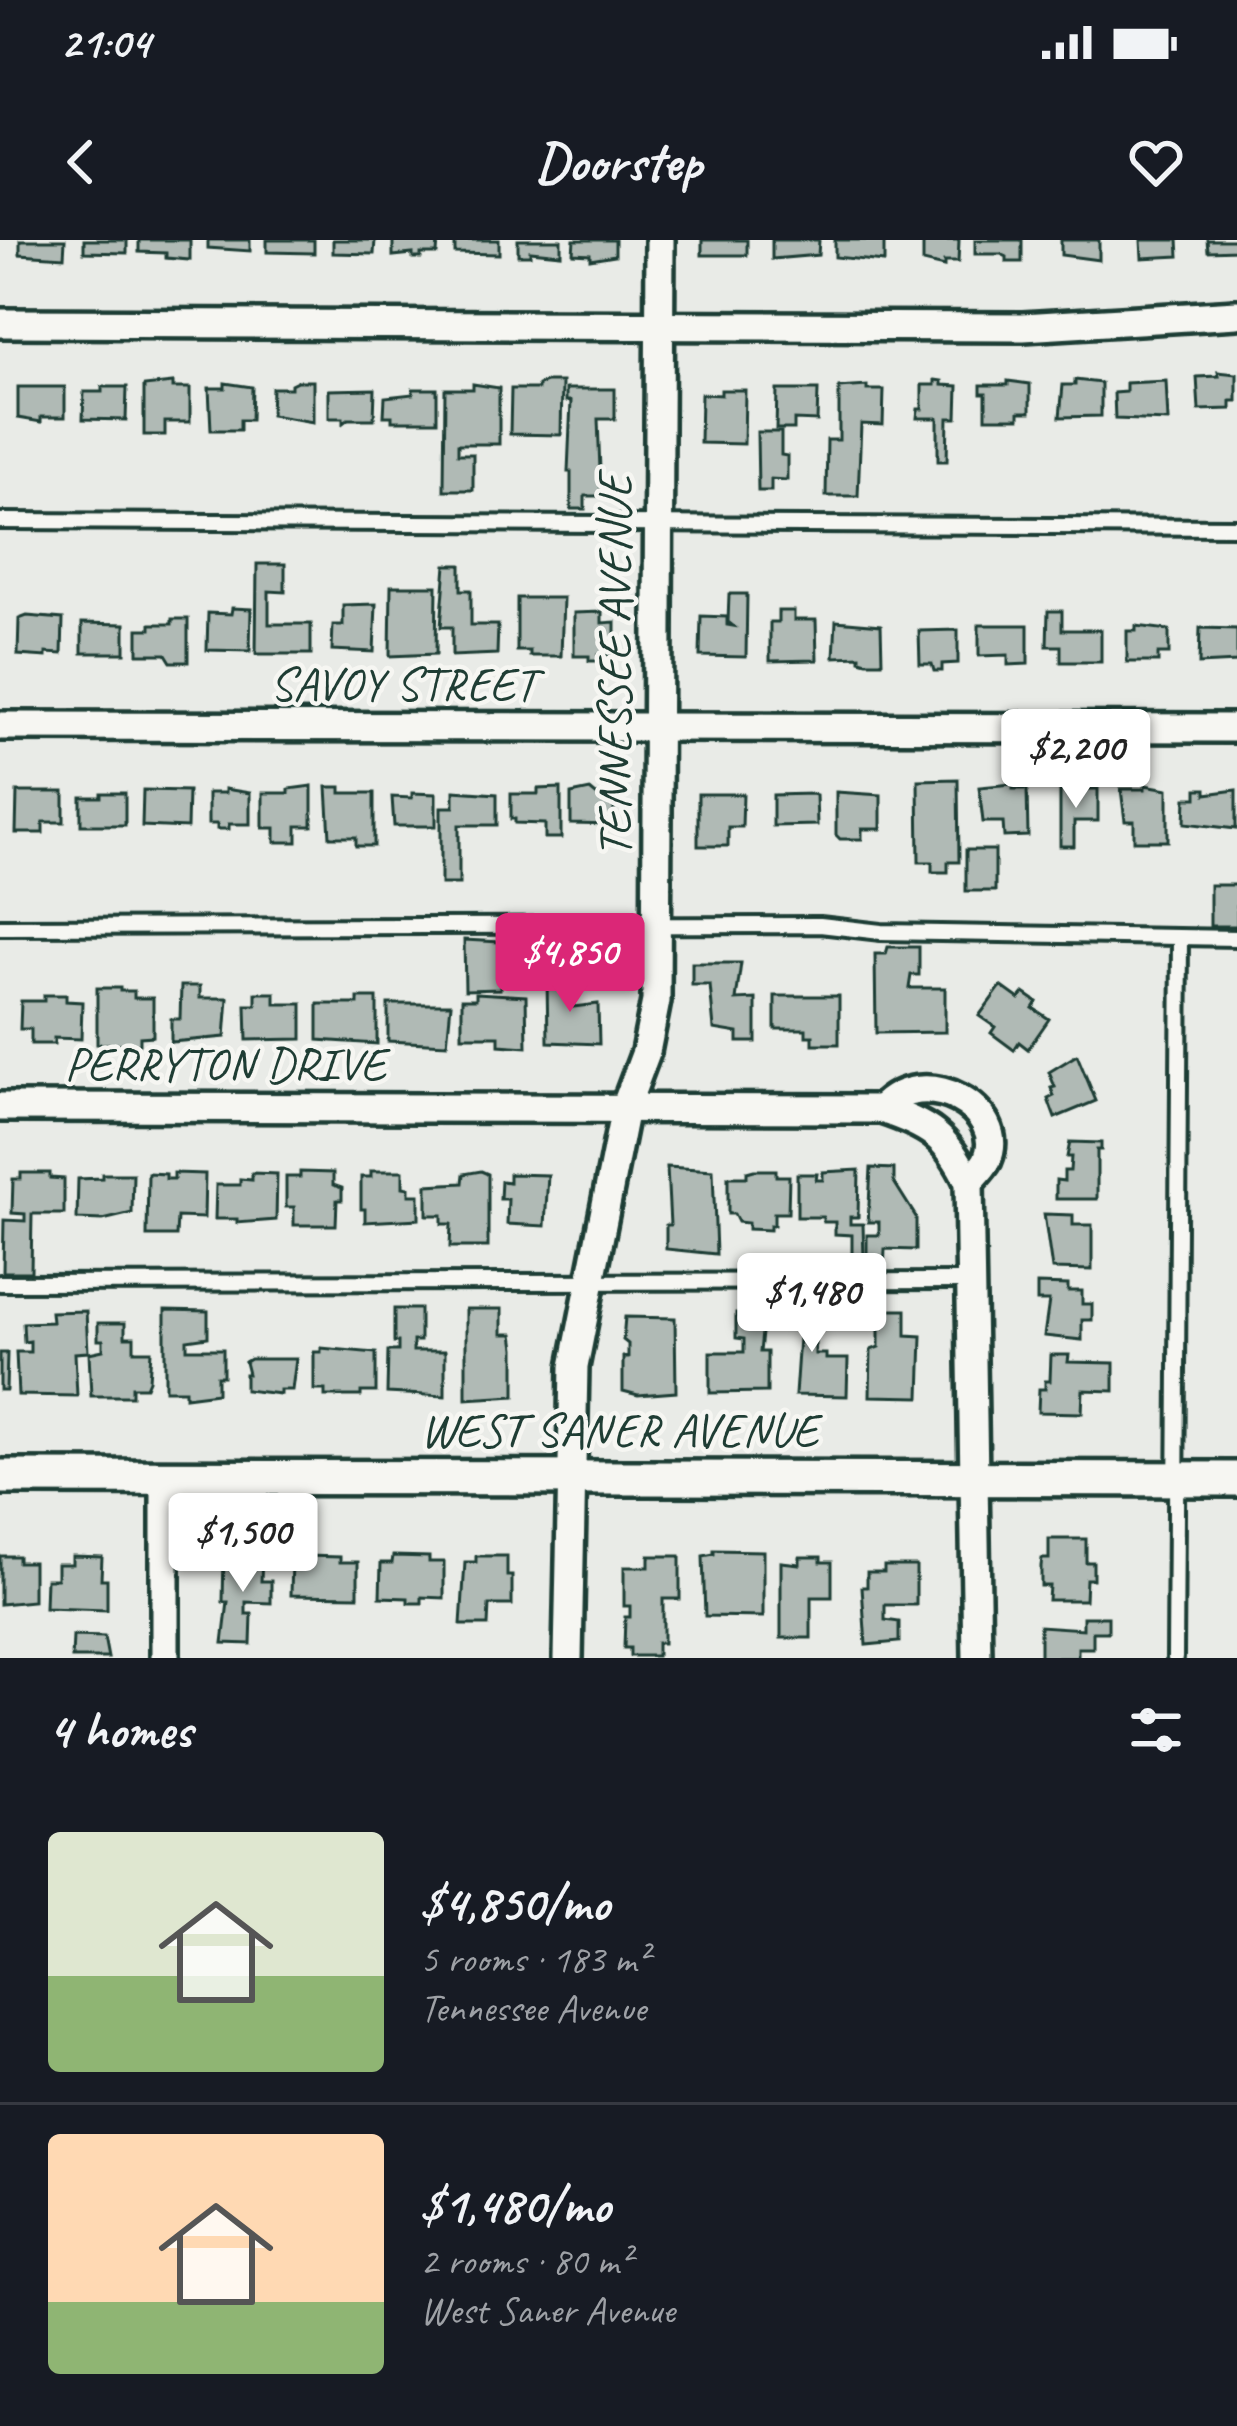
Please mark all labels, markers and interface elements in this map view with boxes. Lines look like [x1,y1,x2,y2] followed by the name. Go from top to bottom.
[60,14,150,71] text: 21:04
[536,128,702,196] text: Doorstep
[48,129,114,195] icon: back
[1123,129,1189,195] icon: heart
[584,469,644,857] street label: TENNESSEE AVENUE
[270,654,545,714] street label: SAVOY STREET
[978,709,1174,811] pin: $2,200
[1028,723,1124,772] text: $2,200
[472,913,668,1015] pin: $4,850
[523,927,617,976] text: $4,850
[64,1034,391,1094] street label: PERRYTON DRIVE
[714,1253,910,1355] pin: $1,480
[764,1267,860,1316] text: $1,480
[420,1400,823,1460] street label: WEST SANER AVENUE
[145,1493,341,1595] pin: $1,500
[196,1507,290,1556] text: $1,500
[1123,1697,1189,1763] icon: filters
[48,1698,192,1762] text: 4 homes
[420,1871,609,1935] text: $4,850/mo
[144,1880,288,2024] icon: home
[420,1935,648,1984] text: 5 rooms · 183 m²
[420,1984,646,2033] text: Tennessee Avenue
[420,2173,610,2237] text: $1,480/mo
[144,2182,288,2326] icon: home
[420,2237,631,2286] text: 2 rooms · 80 m²
[420,2286,675,2335] text: West Saner Avenue

